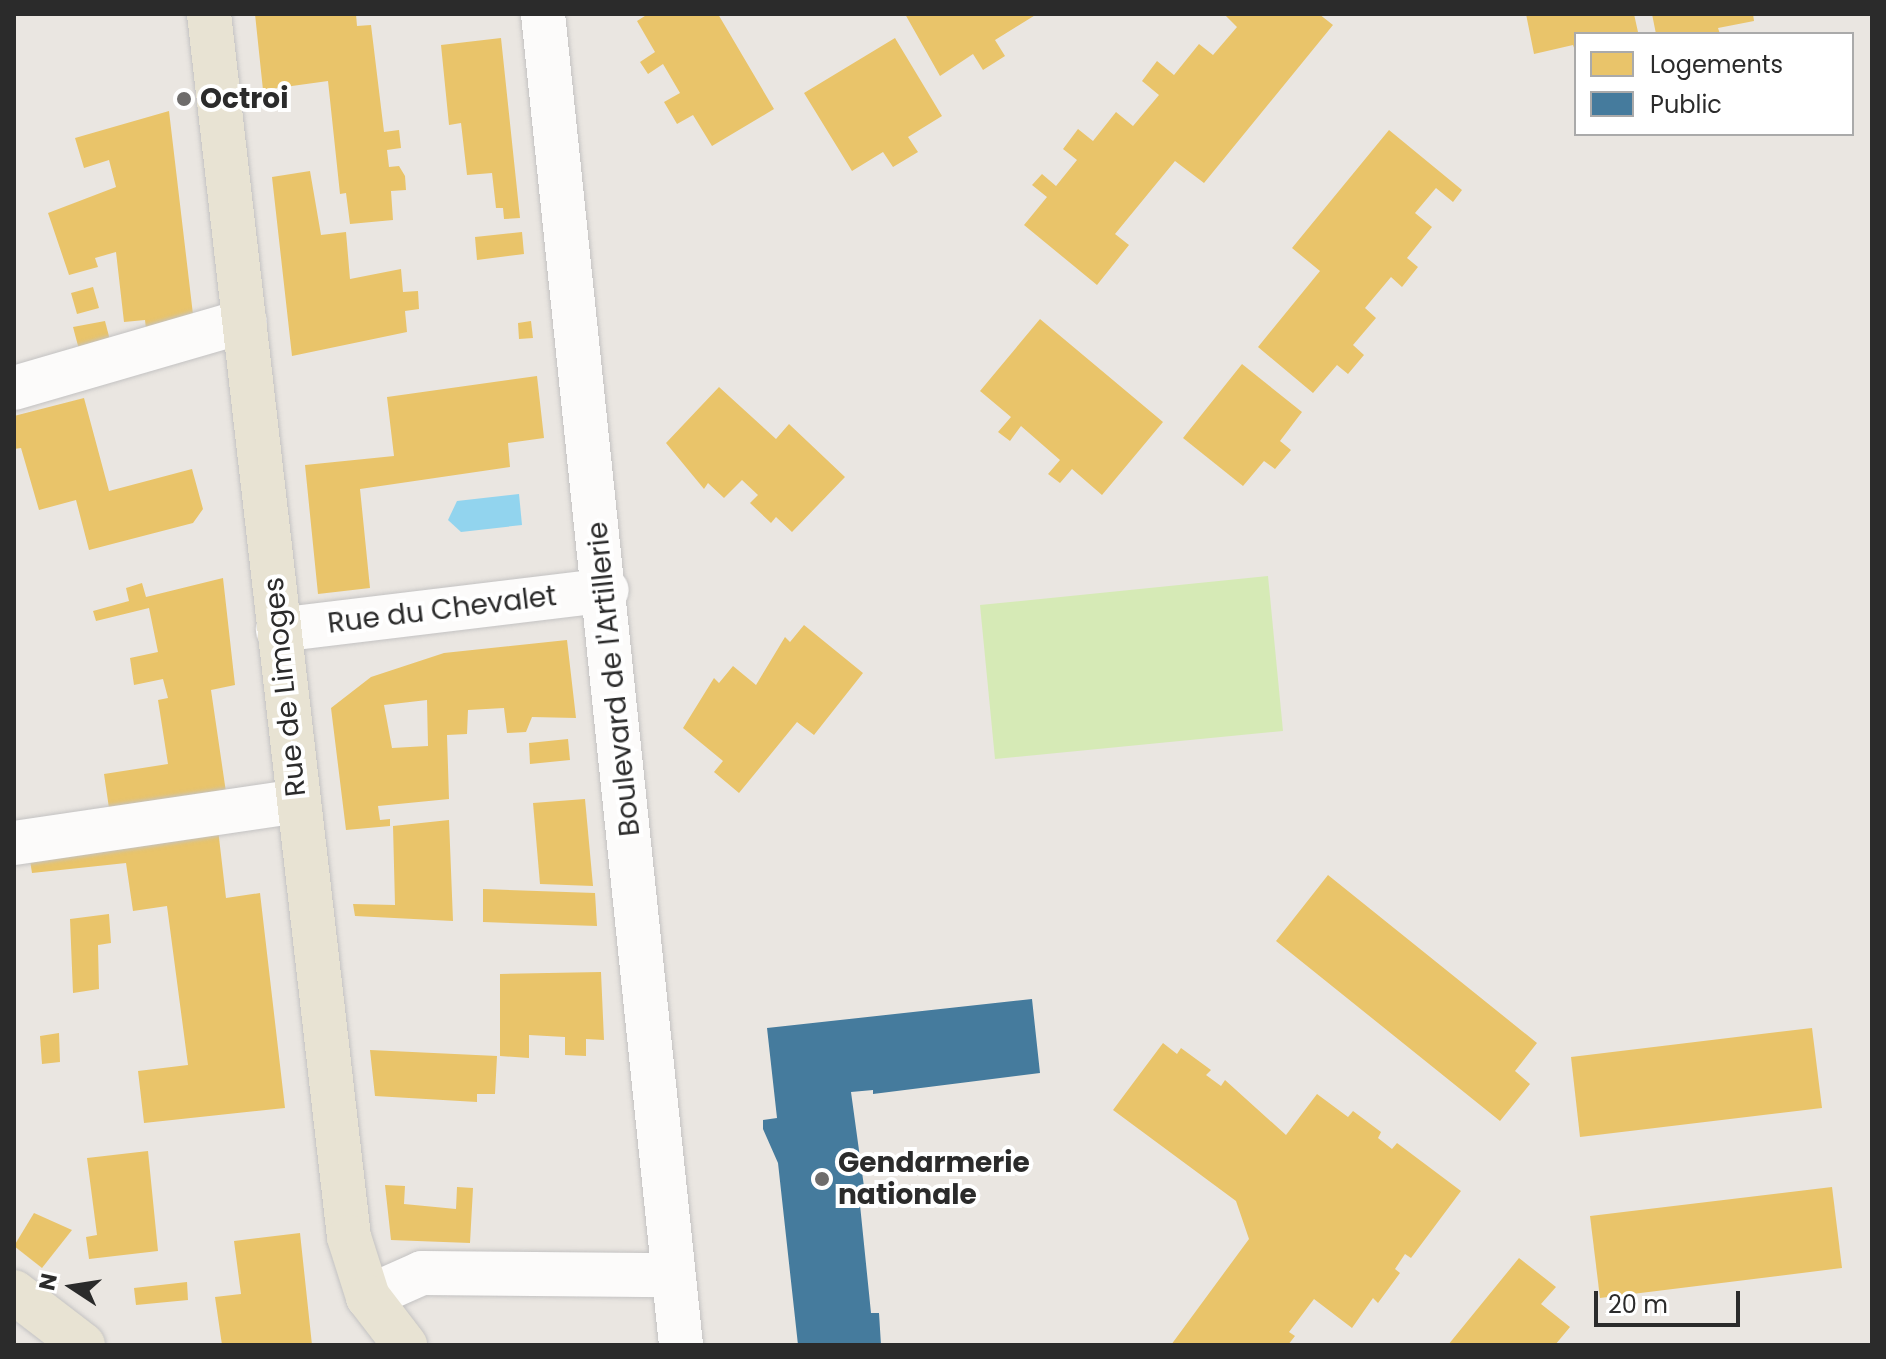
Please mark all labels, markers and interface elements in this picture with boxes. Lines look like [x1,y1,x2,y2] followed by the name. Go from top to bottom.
[1574,32,1854,136] legend
[1650,48,1783,81] text: Logements
[200,82,288,116] place label: Octroi
[1650,88,1722,121] text: Public
[175,90,193,108] marker: Octroi
[581,520,647,838] street label: Boulevard de l'Artillerie
[257,576,313,798] street label: Rue de Limoges
[326,579,558,641] street label: Rue du Chevalet
[838,1146,1030,1212] place label: Gendarmerie nationale
[813,1170,831,1188] marker: Gendarmerie nationale
[32,1247,112,1327] north arrow
[31,1271,65,1293] text: N
[1598,1275,1744,1325] scale bar
[1608,1288,1668,1321] text: 20 m

